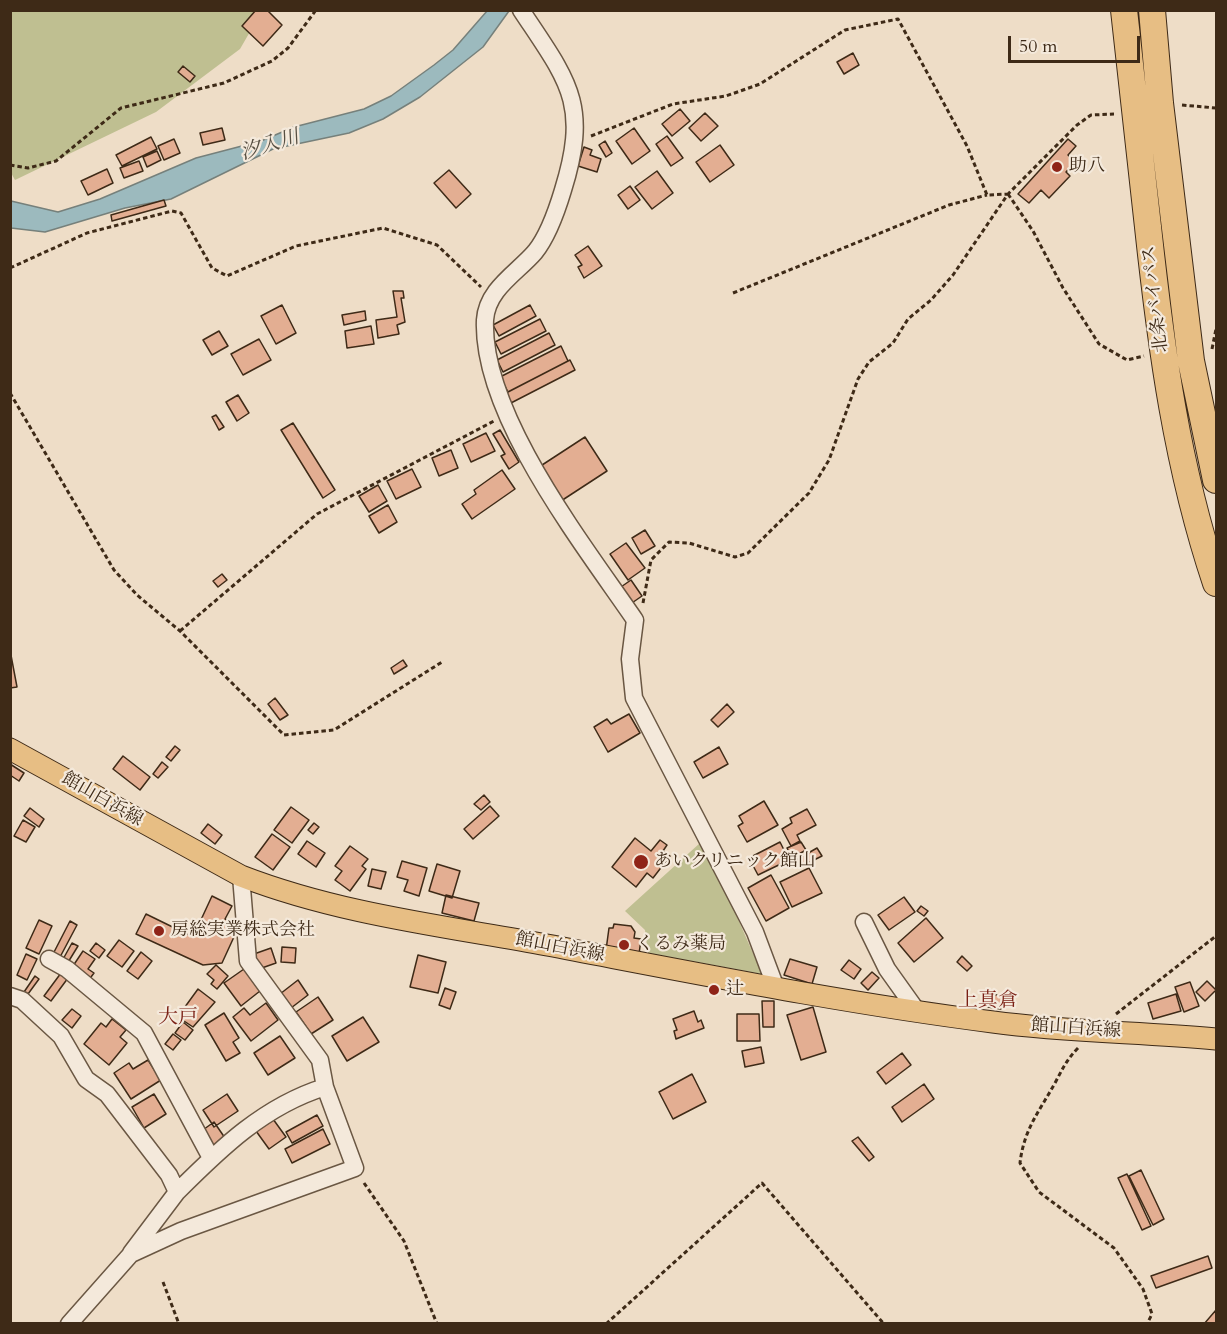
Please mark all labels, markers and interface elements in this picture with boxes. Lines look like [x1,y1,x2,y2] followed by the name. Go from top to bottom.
[1011,24,1143,62] scale bar
[1019,34,1058,59] text: 50 m
[238,126,302,166] water label: 汐入川
[1069,156,1105,178] place label: 助八
[1050,160,1064,174] marker: 助八
[1139,244,1173,354] street label: 北条バイパス
[58,768,146,832] street label: 館山白浜線
[654,851,816,873] place label: あいクリニック館山
[632,853,650,871] marker: あいクリニック館山
[171,920,315,942] place label: 房総実業株式会社
[152,924,166,938] marker: 房総実業株式会社
[514,929,606,967] street label: 館山白浜線
[636,934,726,956] place label: くるみ薬局
[617,938,631,952] marker: くるみ薬局
[726,979,744,1001] place label: 辻
[707,983,721,997] marker: 辻
[958,989,1018,1013] district label: 上真倉
[158,1006,198,1030] district label: 大戸
[1030,1015,1122,1043] street label: 館山白浜線

